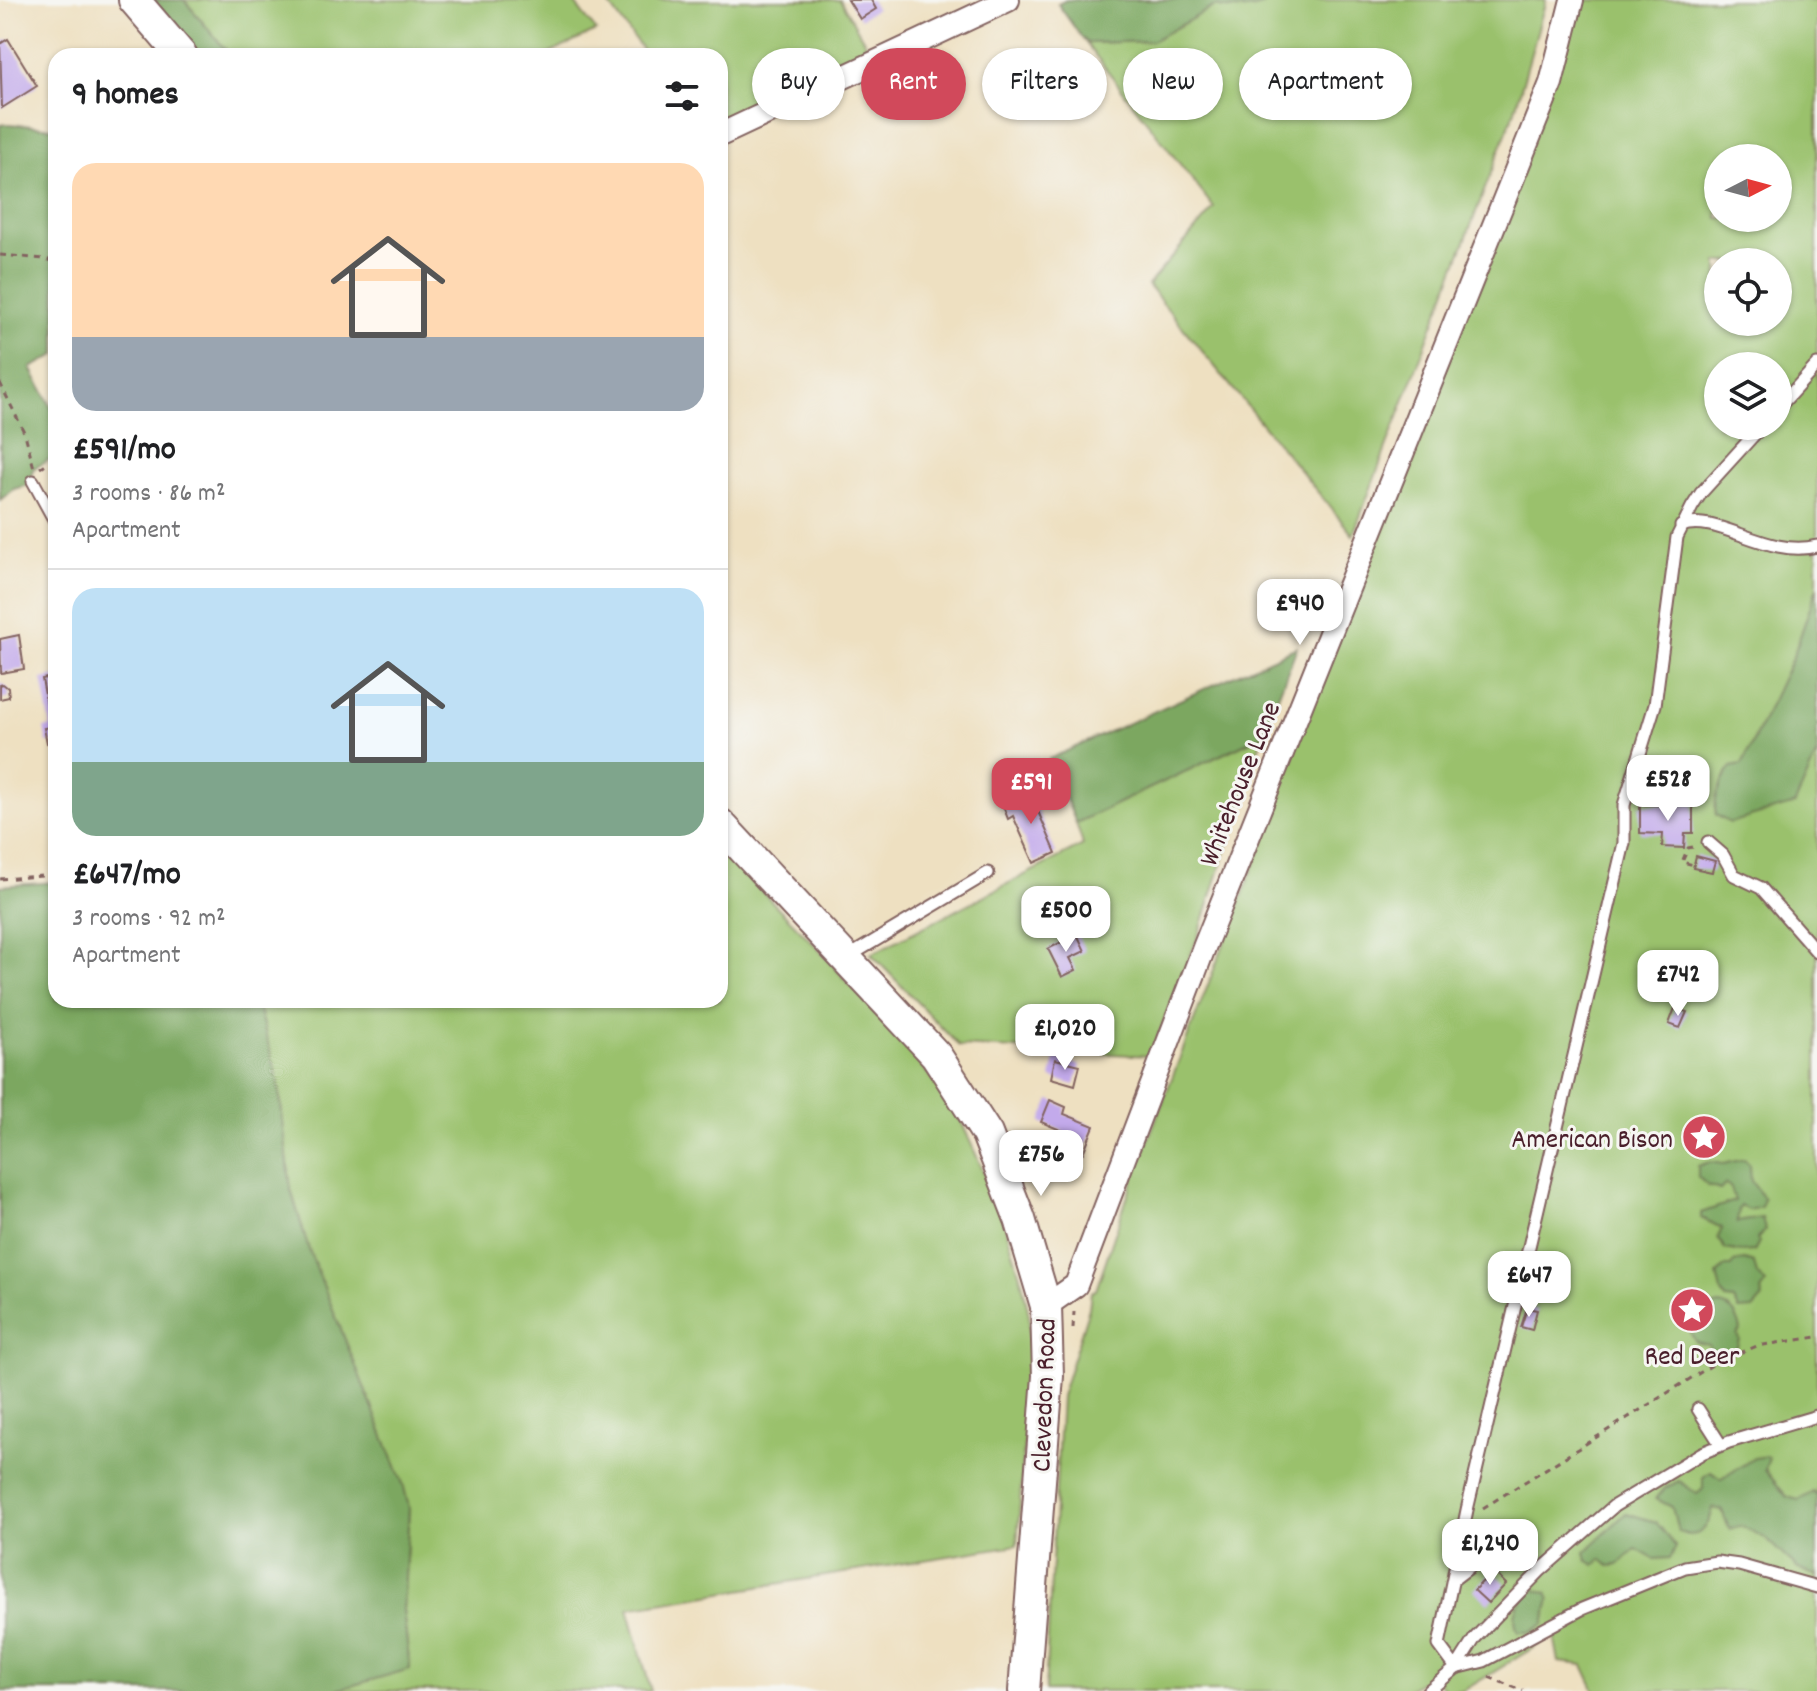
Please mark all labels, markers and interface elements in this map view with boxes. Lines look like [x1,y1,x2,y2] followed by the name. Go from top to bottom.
[752,48,845,120] chip: Buy
[861,48,966,120] chip: Rent
[982,48,1107,120] chip: Filters
[1123,48,1223,120] chip: New
[1239,48,1412,120] chip: Apartment
[72,72,179,121] text: 9 homes
[660,74,704,118] icon: filters
[1704,144,1792,232] north arrow
[1704,144,1792,440] map controls
[316,215,460,359] icon: home
[1704,248,1792,336] button: locate
[1704,352,1792,440] button: layers
[72,427,176,476] text: £591/mo
[72,476,225,513] text: 3 rooms · 86 m²
[72,513,181,550] text: Apartment
[1253,579,1347,647] pin: £940
[1275,586,1325,623] text: £940
[316,640,460,784] icon: home
[1191,697,1294,873] street label: Whitehouse Lane
[1621,755,1715,823] pin: £528
[984,758,1078,826] pin: £591
[1645,762,1691,799] text: £528
[1010,765,1052,802] text: £591
[72,852,181,901] text: £647/mo
[1019,886,1113,954] pin: £500
[1039,893,1093,930] text: £500
[72,901,226,938] text: 3 rooms · 92 m²
[72,938,181,975] text: Apartment
[1631,950,1725,1018] pin: £742
[1655,957,1701,994] text: £742
[1000,1004,1130,1072] pin: £1,020
[1033,1011,1097,1048] text: £1,020
[1680,1113,1728,1161] place icon: American Bison
[1511,1122,1673,1162] place label: American Bison
[994,1130,1088,1198] pin: £756
[1017,1137,1065,1174] text: £756
[1482,1251,1576,1319] pin: £647
[1506,1258,1552,1295] text: £647
[1668,1286,1716,1334] place icon: Red Deer
[1024,1317,1070,1473] street label: Clevedon Road
[1645,1339,1740,1379] place label: Red Deer
[1425,1519,1555,1587] pin: £1,240
[1460,1526,1520,1563] text: £1,240

